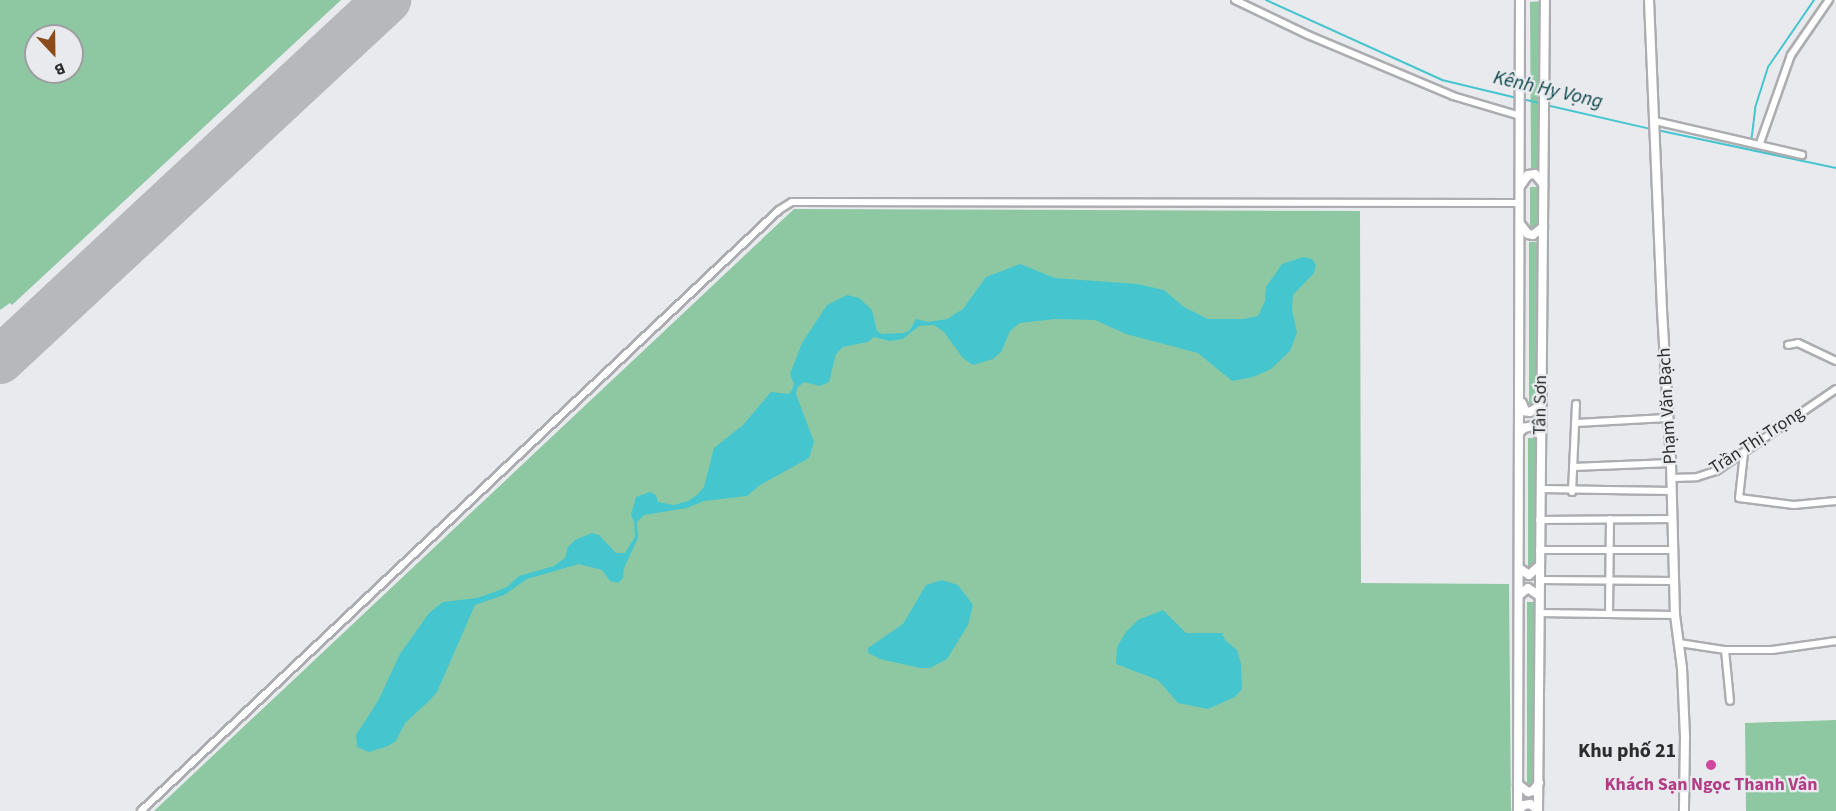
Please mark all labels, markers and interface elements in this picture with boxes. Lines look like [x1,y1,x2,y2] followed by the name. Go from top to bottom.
[24,24,84,84] north arrow
[51,57,69,81] text: B
[1491,66,1605,114] water label: Kênh Hy Vọng
[1654,347,1682,465] street label: Phạm Văn Bạch
[1530,375,1552,435] street label: Tân Sơn
[1706,402,1808,480] street label: Trần Thị Trọng
[1578,739,1676,763] district label: Khu phố 21
[1704,758,1718,772] marker: Khách Sạn Ngọc Thanh Vân
[1605,774,1817,796] place label: Khách Sạn Ngọc Thanh Vân

